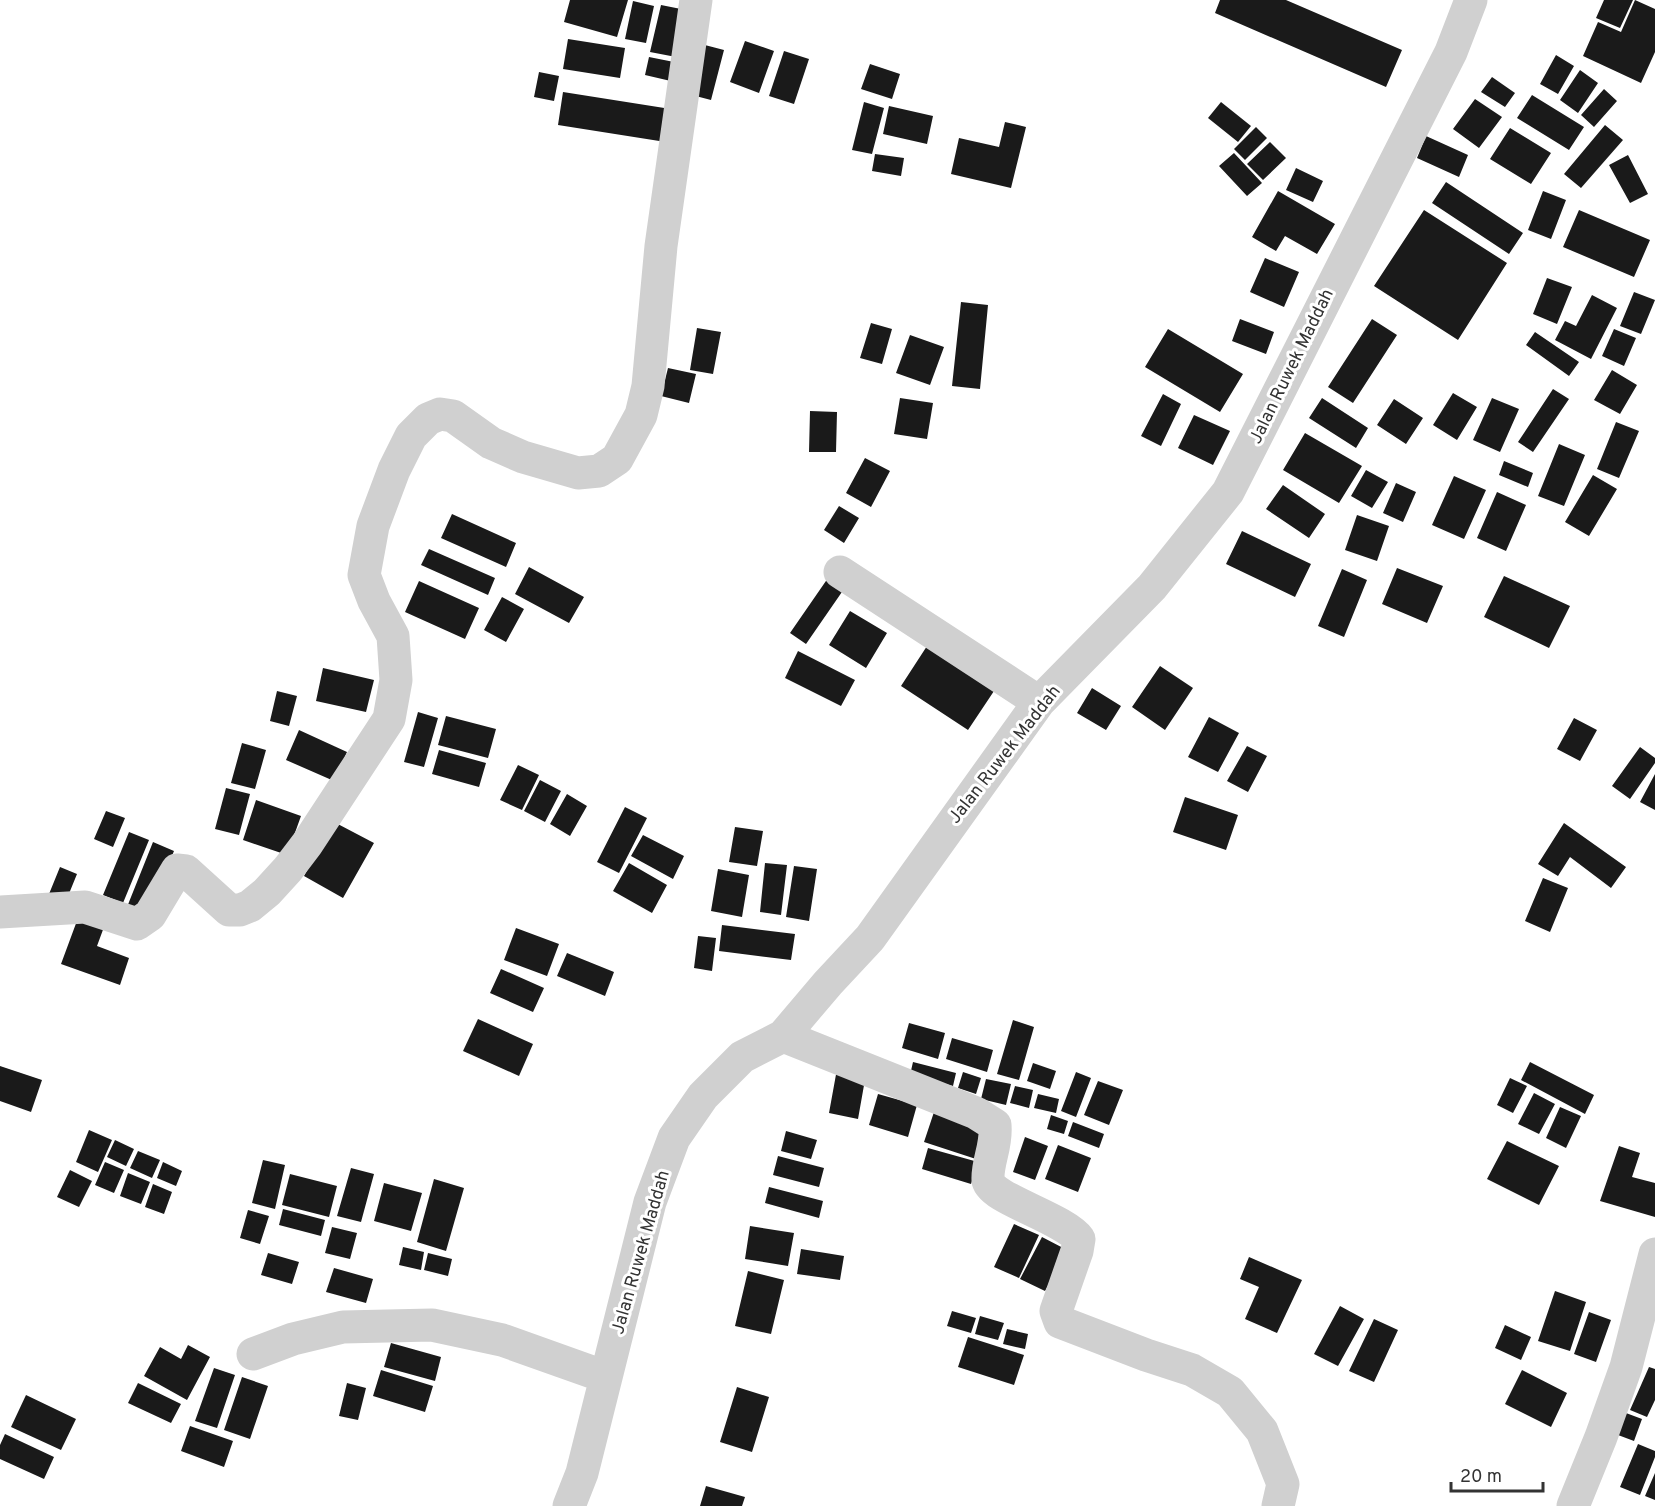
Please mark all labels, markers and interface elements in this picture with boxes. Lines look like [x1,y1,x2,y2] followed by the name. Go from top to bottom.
[1245,285,1340,448] street label: Jalan Ruwek Maddah
[944,681,1066,829] street label: Jalan Ruwek Maddah
[607,1168,676,1337] street label: Jalan Ruwek Maddah
[1451,1455,1542,1493] scale bar
[1460,1466,1502,1489] text: 20 m

